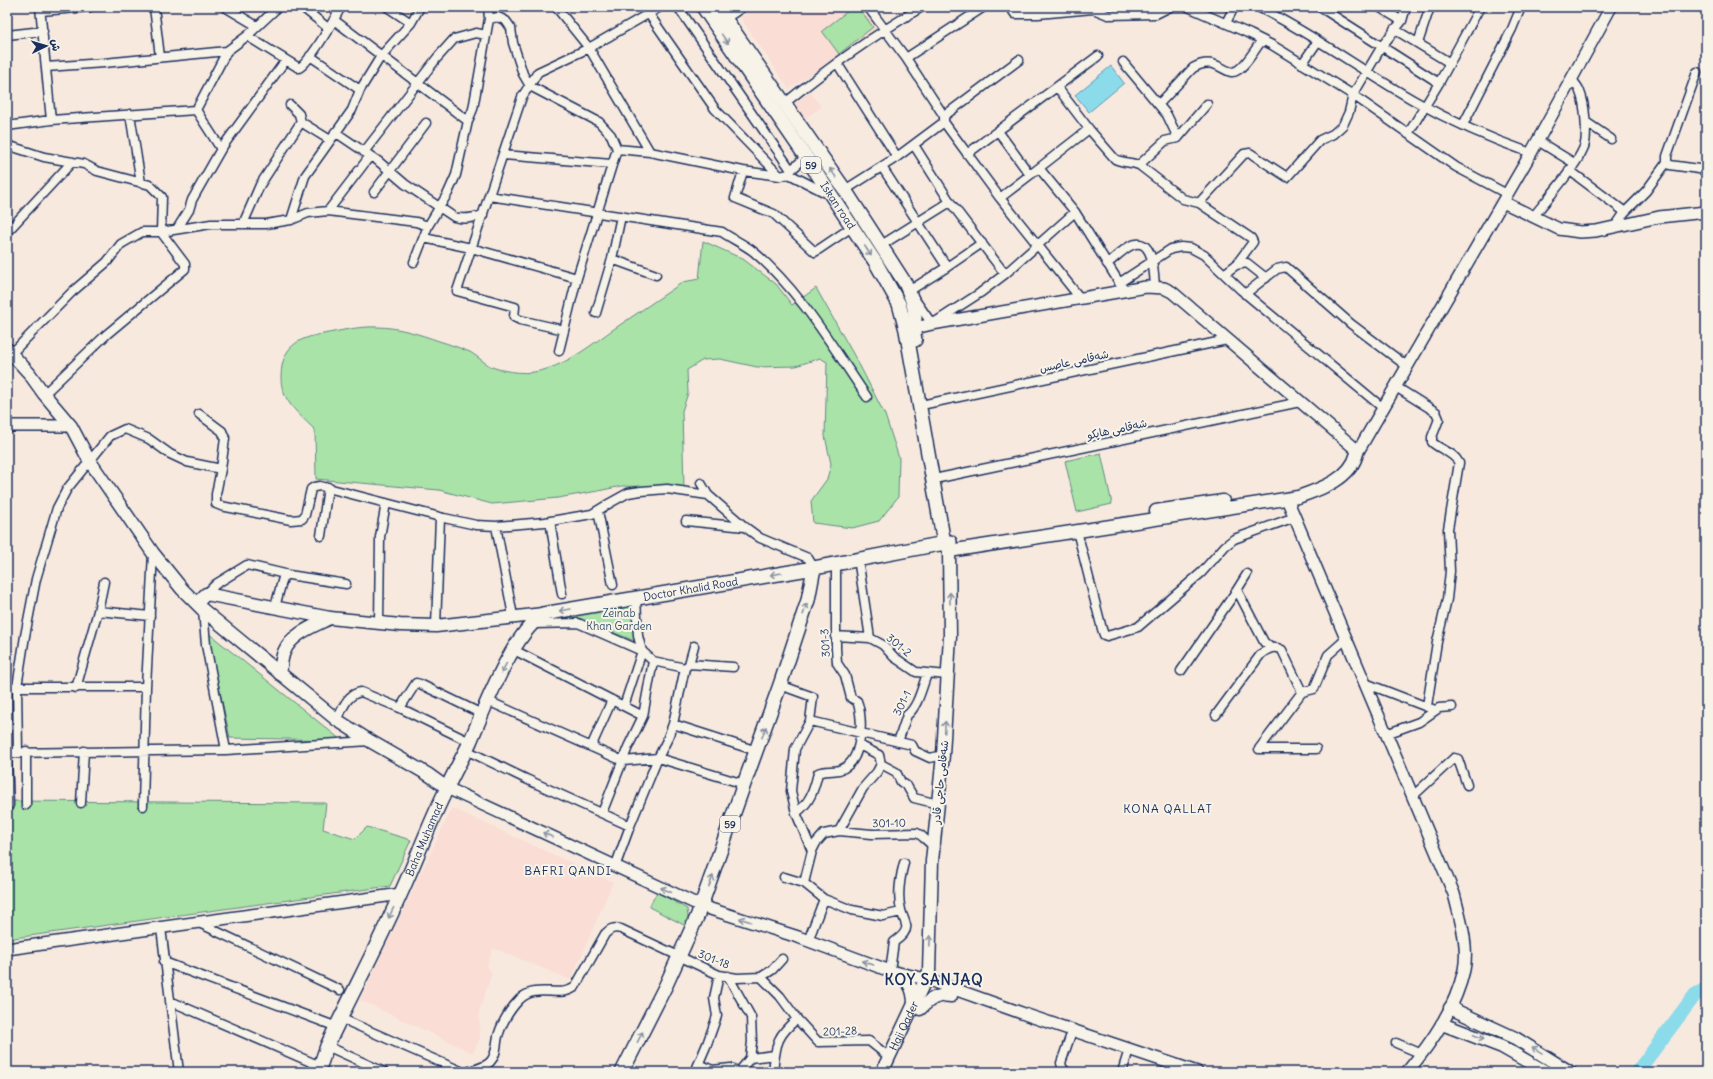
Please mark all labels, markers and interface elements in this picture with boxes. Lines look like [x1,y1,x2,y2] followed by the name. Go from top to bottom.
[26,26,66,66] north arrow
[721,33,729,44] one-way arrow
[48,38,63,52] text: ش
[801,157,821,173] road number: 59
[829,168,837,179] one-way arrow
[817,179,859,232] street label: Iskan road
[864,246,872,257] one-way arrow
[1038,347,1110,376] street label: شه‌قامی عاصس
[1085,416,1148,443] street label: شه‌قامی هایكو
[770,570,783,578] one-way arrow
[642,574,740,604] street label: Doctor Khalid Road
[946,592,954,605] one-way arrow
[802,602,809,615] one-way arrow
[559,606,572,614] one-way arrow
[586,606,652,633] park label: Zeinab Khan Garden
[817,628,833,658] street label: 301-3
[884,631,914,659] street label: 301-2
[500,662,508,674] one-way arrow
[890,688,914,718] street label: 301-1
[941,721,948,734] one-way arrow
[760,726,768,738] one-way arrow
[929,740,952,826] street label: شەقامی حاجی قادر
[402,800,446,878] street label: Baha Muhamad
[1123,801,1213,816] district label: KONA QALLAT
[720,816,740,832] road number: 59
[872,816,906,830] street label: 301-10
[542,831,554,838] one-way arrow
[524,863,612,878] district label: BAFRI QANDI
[707,875,715,887] one-way arrow
[660,886,672,893] one-way arrow
[387,907,394,919] one-way arrow
[738,916,751,923] one-way arrow
[926,935,934,948] one-way arrow
[696,946,732,972] street label: 301-18
[862,958,874,966] one-way arrow
[884,970,984,989] district label: KOY SANJAQ
[886,998,922,1053] street label: Haji Qader
[823,1023,857,1039] street label: 201-28
[637,1031,644,1043] one-way arrow
[1473,1034,1485,1042] one-way arrow
[1531,1046,1543,1054] one-way arrow

